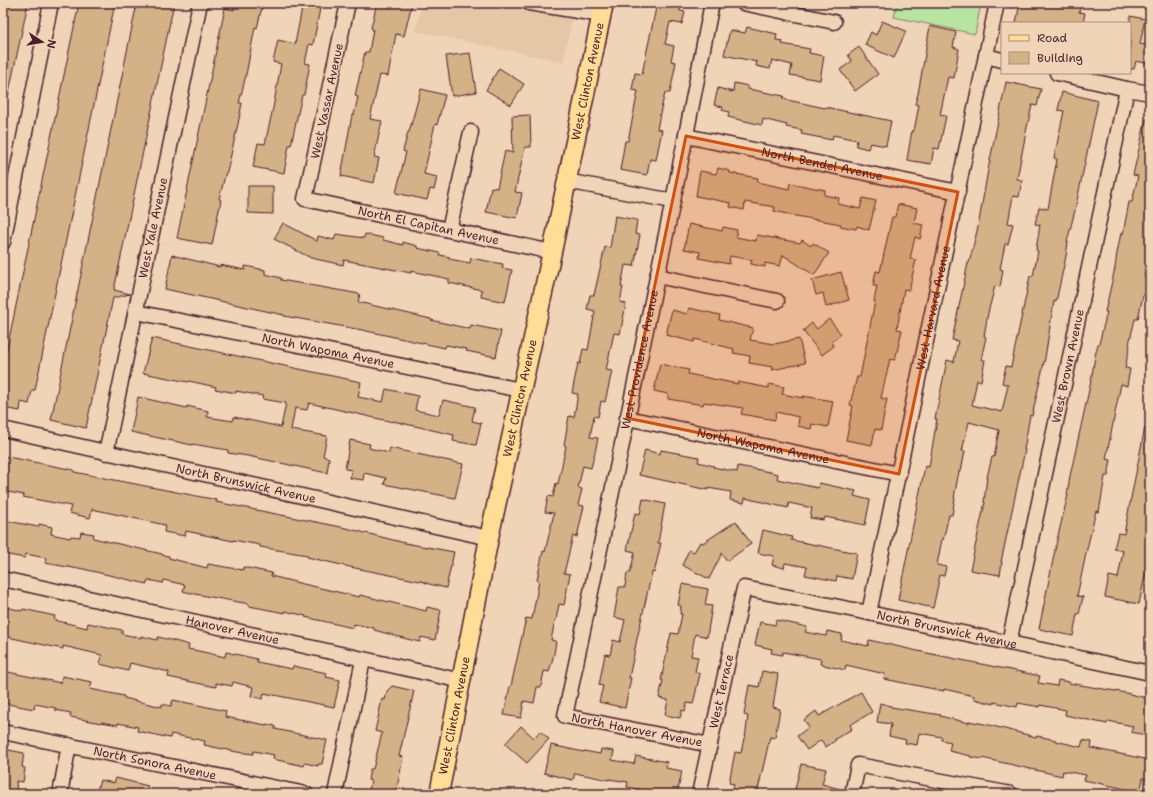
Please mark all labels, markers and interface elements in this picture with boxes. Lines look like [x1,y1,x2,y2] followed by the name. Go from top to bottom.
[568,21,608,142] street label: West Clinton Avenue
[22,22,62,62] north arrow
[1001,22,1131,74] legend
[1037,30,1068,46] text: Road
[43,38,60,50] text: N
[307,41,347,160] street label: West Vassar Avenue
[1037,50,1083,66] text: Building
[760,144,884,184] street label: North Bendel Avenue
[135,176,171,280] street label: West Yale Avenue
[356,203,501,248] street label: North El Capitan Avenue
[912,244,954,371] street label: West Harvard Avenue
[617,288,662,431] street label: West Providence Avenue
[1048,308,1088,425] street label: West Brown Avenue
[260,330,396,372] street label: North Wapoma Avenue
[499,338,541,459] street label: West Clinton Avenue
[695,425,831,468] street label: North Wapoma Avenue
[174,460,318,507] street label: North Brunswick Avenue
[875,607,1019,652] street label: North Brunswick Avenue
[184,612,281,648] street label: Hanover Avenue
[706,653,737,730] street label: West Terrace
[435,655,474,776] street label: West Clinton Avenue
[570,709,704,751] street label: North Hanover Avenue
[92,743,218,783] street label: North Sonora Avenue

